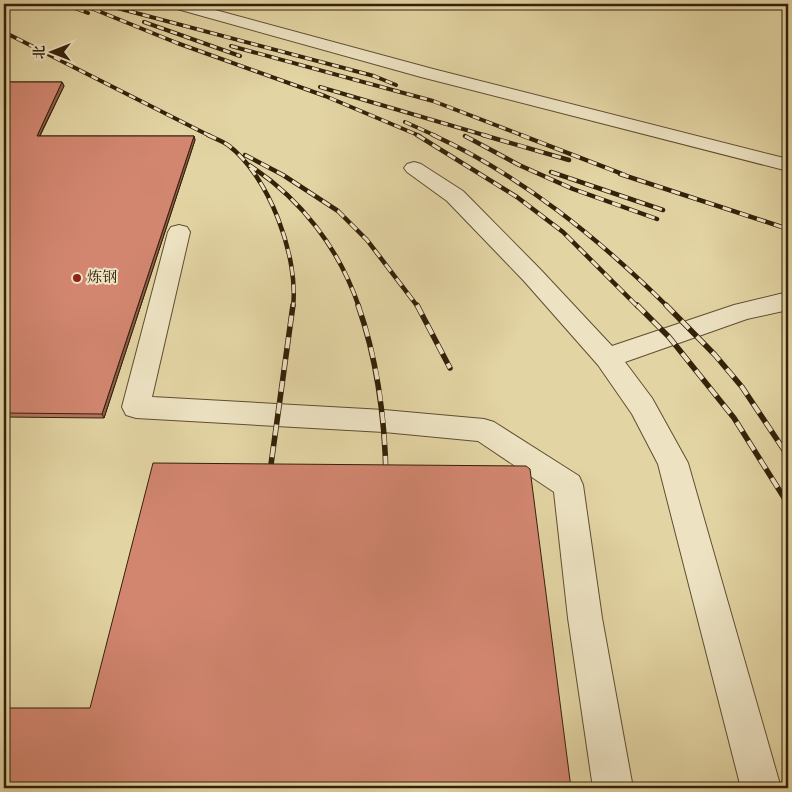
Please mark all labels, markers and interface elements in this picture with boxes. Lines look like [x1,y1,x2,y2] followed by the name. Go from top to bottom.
[28,28,78,78] north arrow
[31,45,51,59] text: 北
[87,268,117,289] place label: 炼钢
[71,272,83,284] marker: 炼钢

